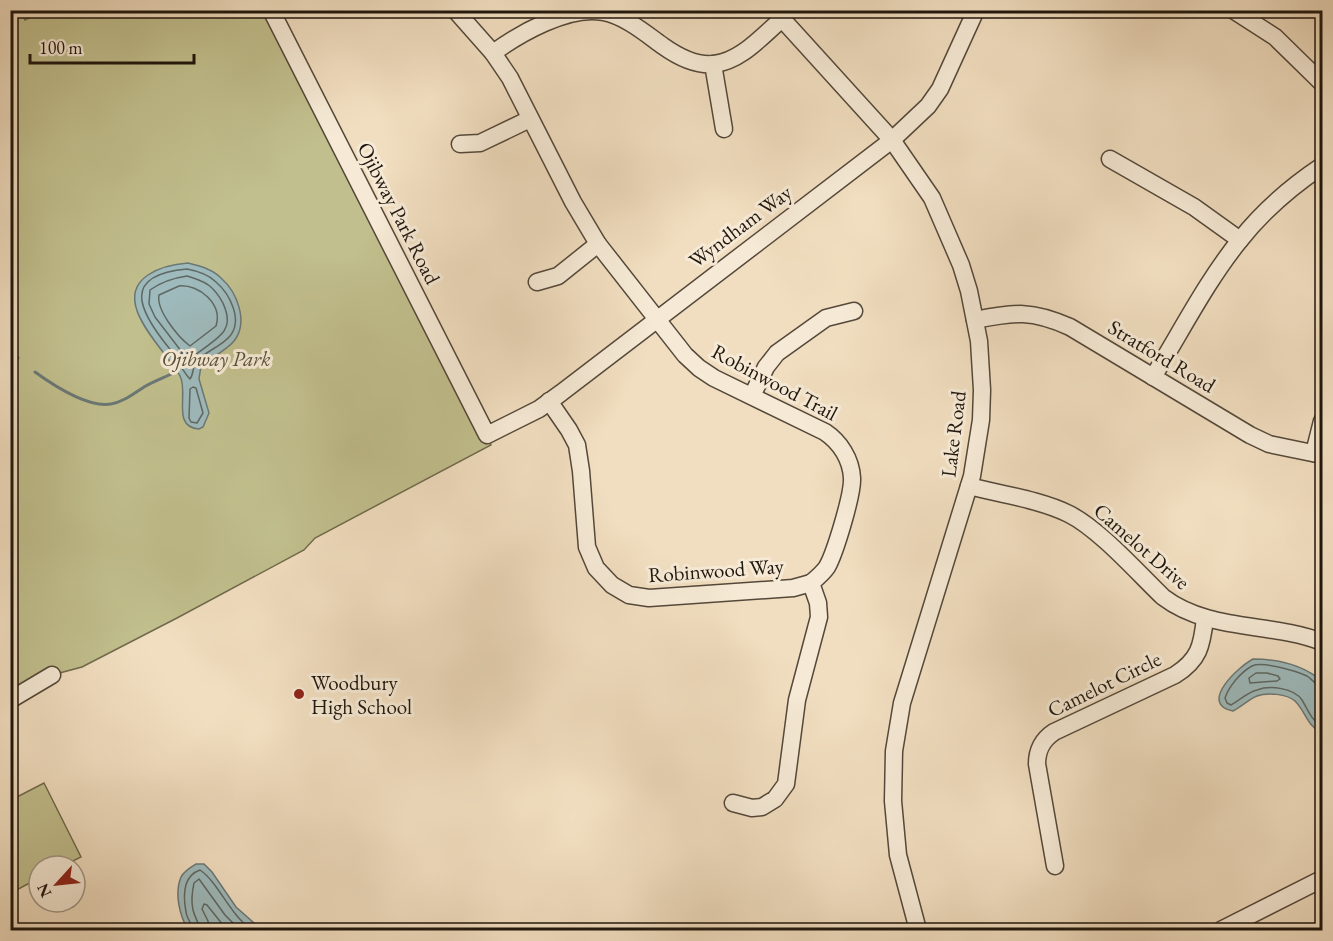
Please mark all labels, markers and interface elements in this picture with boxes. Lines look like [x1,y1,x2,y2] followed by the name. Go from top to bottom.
[30,27,194,65] scale bar
[39,36,83,59] text: 100 m
[352,137,447,289] street label: Ojibway Park Road
[683,178,798,274] street label: Wyndham Way
[1103,313,1221,399] street label: Stratford Road
[707,337,843,427] street label: Robinwood Trail
[161,345,271,372] park label: Ojibway Park
[934,389,972,479] street label: Lake Road
[1088,497,1196,595] street label: Camelot Drive
[647,552,786,588] street label: Robinwood Way
[1043,645,1165,723] street label: Camelot Circle
[311,669,412,720] place label: Woodbury High School
[292,687,306,701] marker: Woodbury High School
[27,854,87,914] north arrow
[32,880,56,901] text: N

